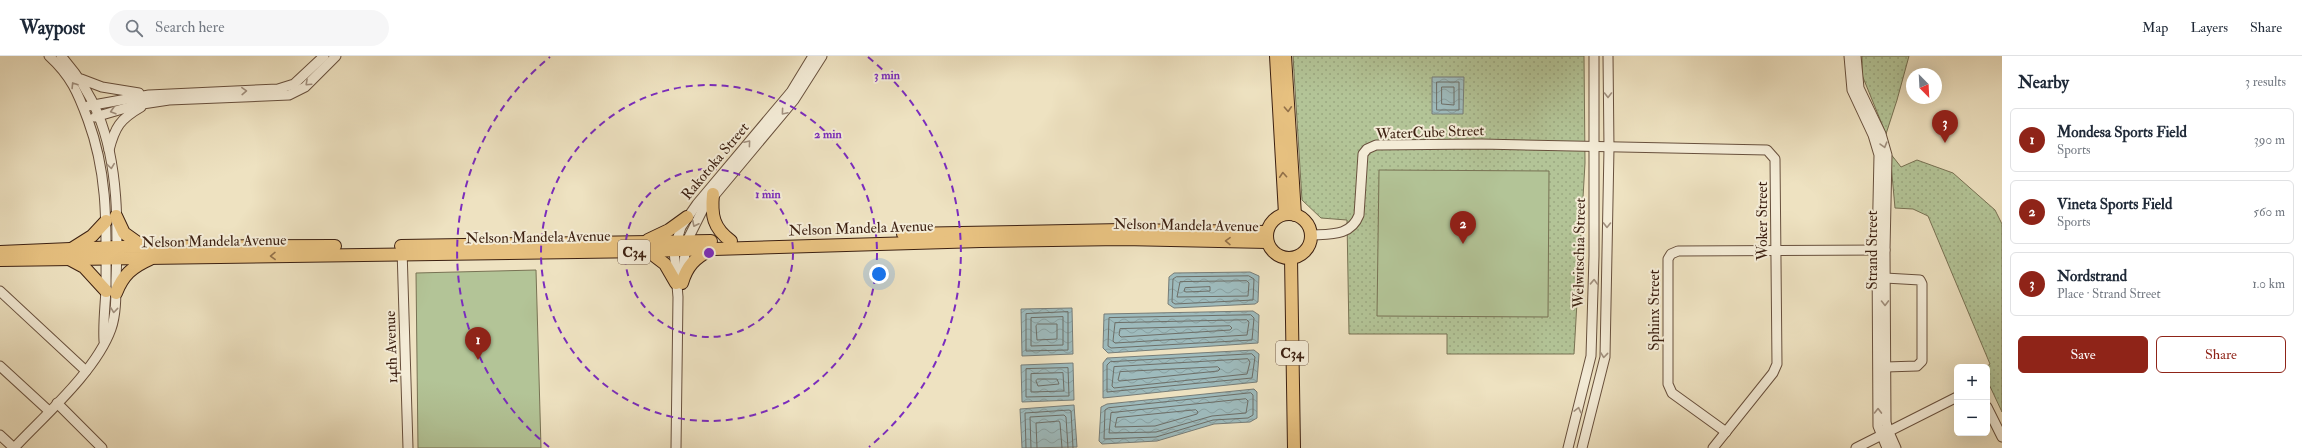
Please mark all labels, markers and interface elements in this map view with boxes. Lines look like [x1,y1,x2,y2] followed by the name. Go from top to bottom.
[109,10,389,46] search box
[20,16,85,40] text: Waypost
[123,17,145,39] icon: search
[155,18,224,37] text: Search here
[2142,19,2168,36] text: Map
[2190,19,2228,36] text: Layers
[2250,19,2282,36] text: Share
[874,68,901,83] text: 3 min
[1906,68,1942,104] north arrow
[2018,72,2069,93] text: Nearby
[2245,74,2286,90] text: 3 results
[305,78,313,86] one-way arrow
[71,82,78,89] one-way arrow
[241,86,247,95] one-way arrow
[1604,92,1612,98] one-way arrow
[110,106,117,115] one-way arrow
[1283,106,1292,112] one-way arrow
[782,107,789,114] one-way arrow
[1932,110,1958,143] pin: 3
[677,119,753,204] street label: Rakotoka Street
[1375,121,1485,144] street label: WaterCube Street
[2057,123,2187,142] text: Mondesa Sports Field
[814,127,842,142] text: 2 min
[2030,132,2034,148] text: 1
[2254,132,2285,148] text: 390 m
[744,140,751,147] one-way arrow
[1879,142,1888,149] one-way arrow
[2057,142,2091,158] text: Sports
[106,163,115,169] one-way arrow
[1278,172,1287,178] one-way arrow
[1753,181,1772,262] street label: Woker Street
[755,187,782,202] text: 1 min
[2057,195,2172,214] text: Vineta Sports Field
[1569,197,1590,309] street label: Welwitschia Street
[2029,204,2035,220] text: 2
[2253,204,2285,220] text: 560 m
[1863,210,1882,290] street label: Strand Street
[1450,211,1476,244] pin: 2
[2057,214,2091,230] text: Sports
[1113,215,1259,236] street label: Nelson Mandela Avenue
[788,216,934,241] street label: Nelson Mandela Avenue
[692,219,700,227] one-way arrow
[1603,222,1611,228] one-way arrow
[465,227,611,248] street label: Nelson Mandela Avenue
[141,231,287,252] street label: Nelson Mandela Avenue
[1225,237,1231,245] one-way arrow
[618,240,650,264] road number: C34
[702,246,716,260] centre of rings
[270,252,276,260] one-way arrow
[869,264,889,284] your location
[2057,267,2127,286] text: Nordstrand
[1645,269,1665,351] street label: Sphinx Street
[2030,276,2035,292] text: 3
[2252,276,2285,292] text: 1.0 km
[1589,279,1598,285] one-way arrow
[2057,286,2161,302] text: Place · Strand Street
[1881,300,1890,306] one-way arrow
[110,307,119,313] one-way arrow
[381,310,402,384] street label: 14th Avenue
[465,327,491,360] pin: 1
[2018,336,2148,373] button: Save
[2156,336,2286,373] button: Share
[1276,341,1308,365] road number: C34
[1600,352,1609,358] one-way arrow
[1954,364,1990,436] map controls
[1954,364,1990,400] button: +
[1954,400,1990,436] button: −
[1573,407,1581,413] one-way arrow
[1874,408,1882,414] one-way arrow

